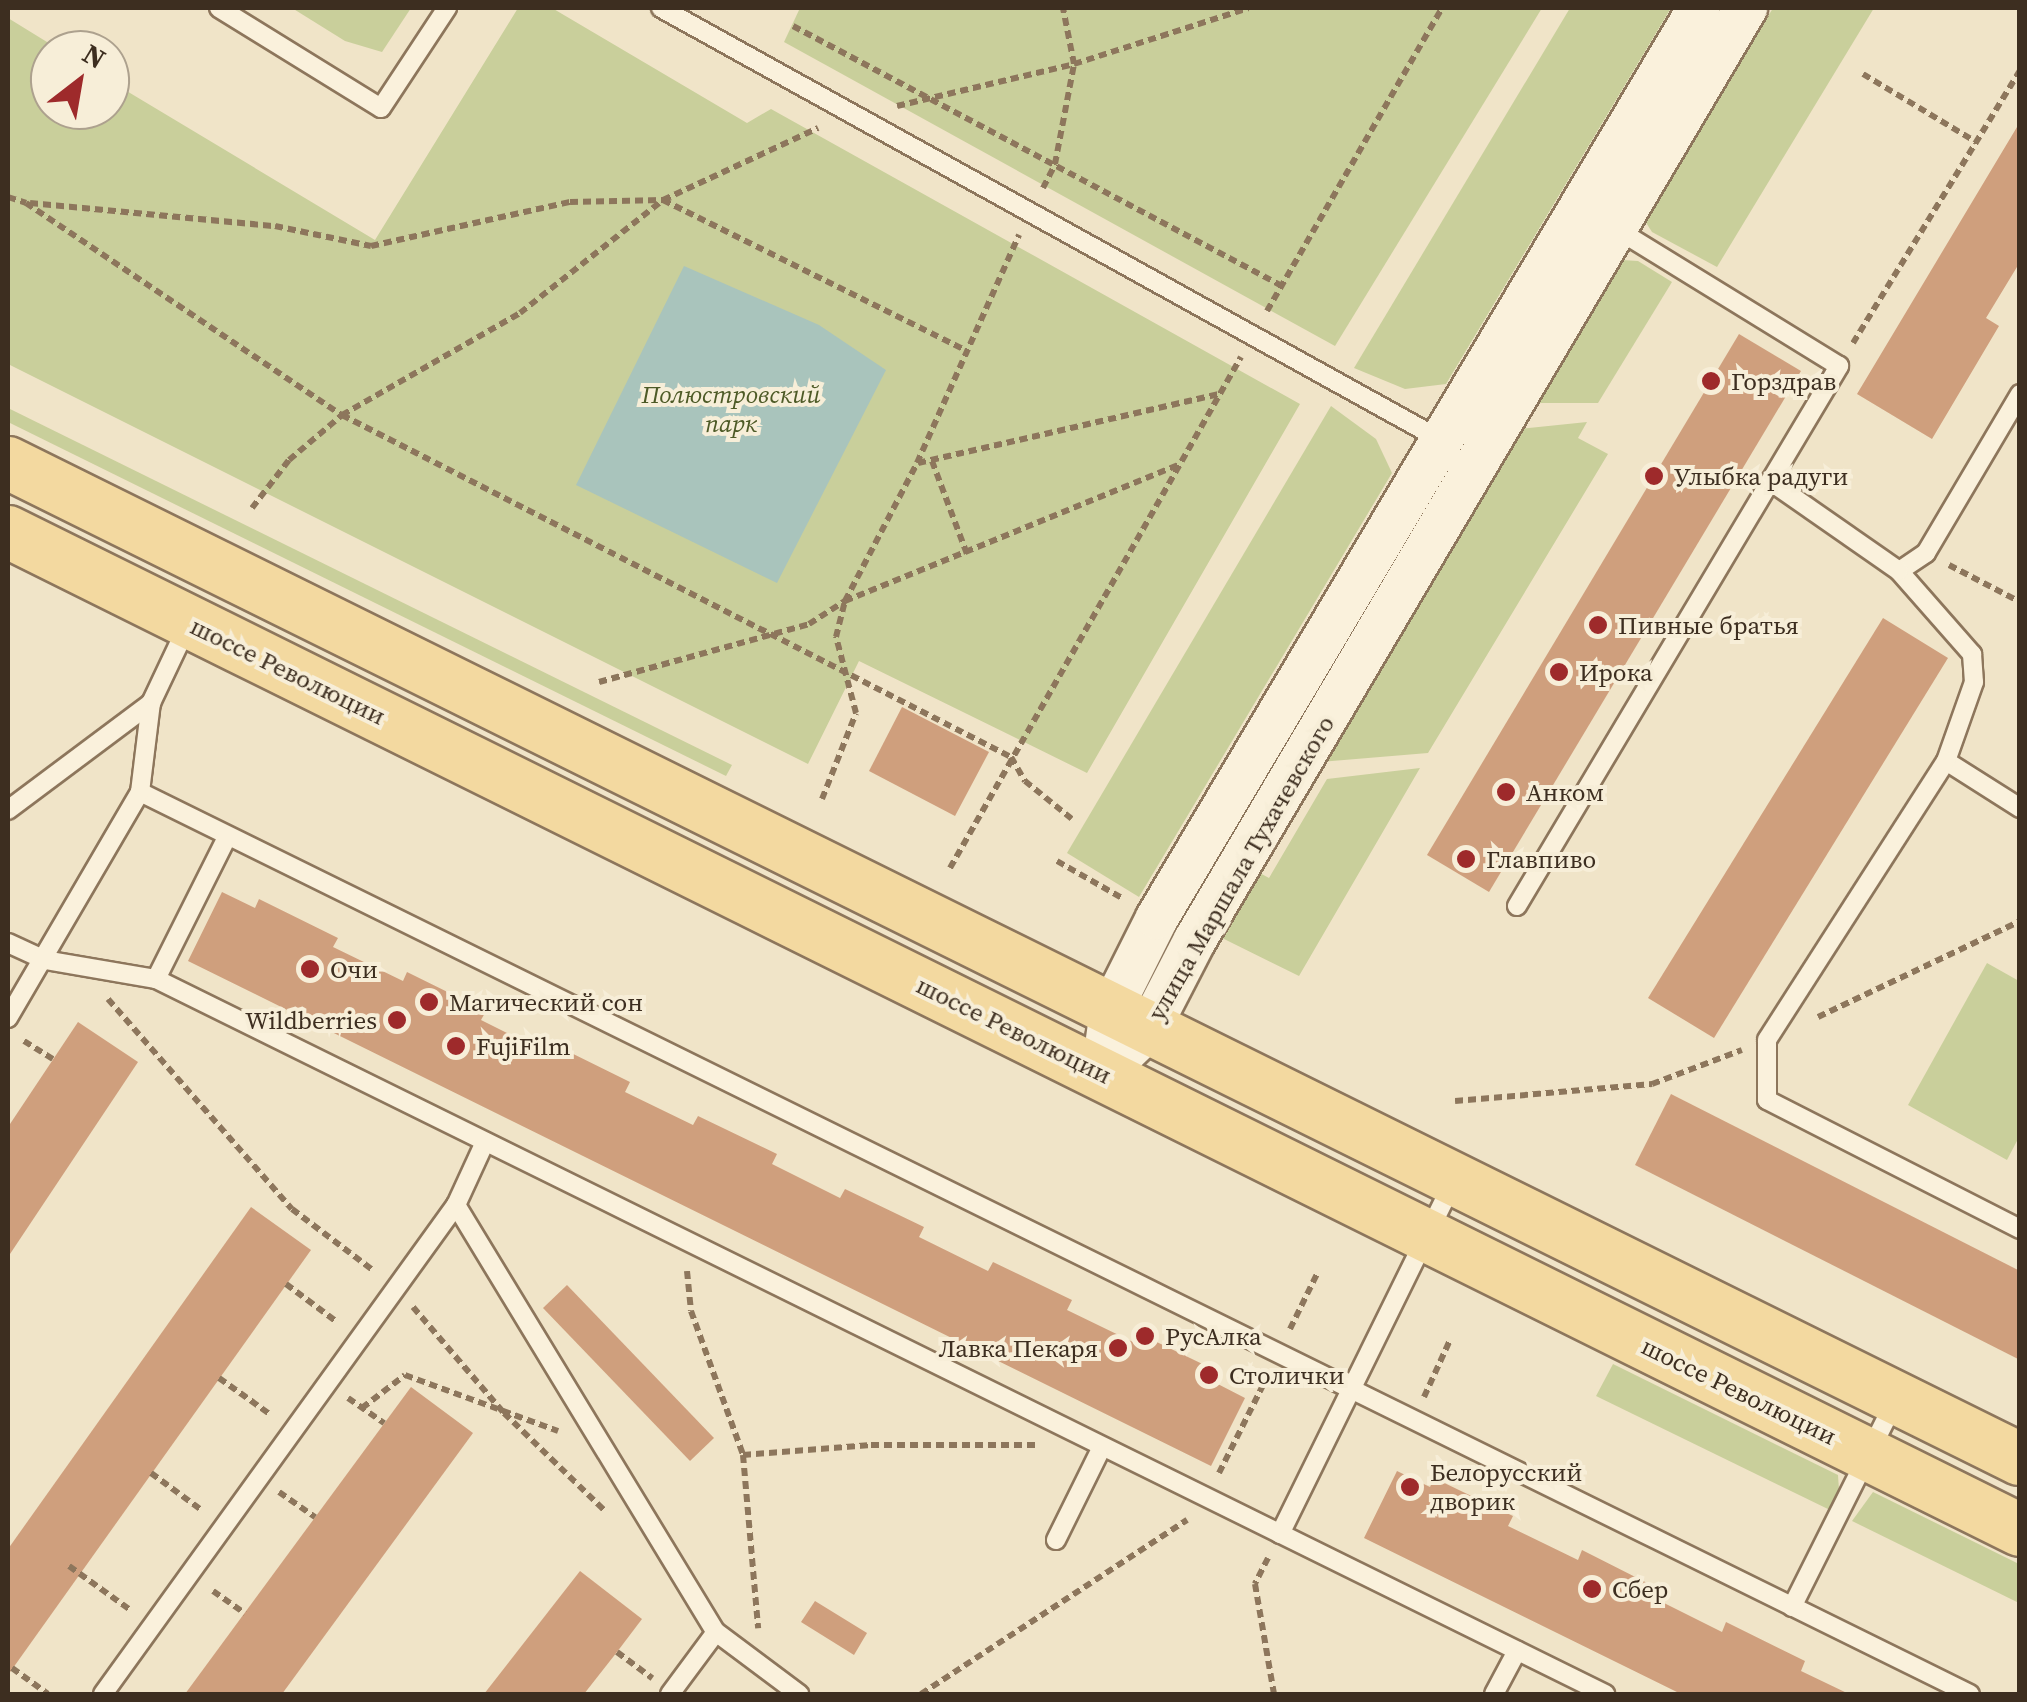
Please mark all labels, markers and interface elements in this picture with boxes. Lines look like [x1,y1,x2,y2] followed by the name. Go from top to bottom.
[30,30,130,130] north arrow
[76,34,113,78] text: N
[1731,366,1836,396] place label: Горздрав
[1700,370,1722,392] marker: Горздрав
[641,380,821,439] park label: Полюстровский парк
[1674,461,1848,491] place label: Улыбка радуги
[1643,465,1665,487] marker: Улыбка радуги
[1618,610,1799,640] place label: Пивные братья
[186,611,390,731] street label: шоссе Революции
[1587,614,1609,636] marker: Пивные братья
[1579,657,1653,687] place label: Ирока
[1548,661,1570,683] marker: Ирока
[1141,710,1341,1026] street label: улица Маршала Тухачевского
[1526,777,1604,807] place label: Анком
[1495,781,1517,803] marker: Анком
[1486,844,1596,874] place label: Главпиво
[1455,848,1477,870] marker: Главпиво
[330,954,378,984] place label: Очи
[299,958,321,980] marker: Очи
[912,970,1116,1090] street label: шоссе Революции
[449,987,643,1017] place label: Магический сон
[418,991,440,1013] marker: Магический сон
[245,1005,377,1035] place label: Wildberries
[386,1009,408,1031] marker: Wildberries
[476,1031,570,1061] place label: FujiFilm
[445,1035,467,1057] marker: FujiFilm
[1165,1321,1262,1351] place label: РусАлка
[1134,1325,1156,1347] marker: РусАлка
[1637,1331,1841,1451] street label: шоссе Революции
[938,1333,1098,1363] place label: Лавка Пекаря
[1107,1337,1129,1359] marker: Лавка Пекаря
[1229,1360,1345,1390] place label: Столички
[1198,1364,1220,1386] marker: Столички
[1430,1458,1582,1517] place label: Белорусский дворик
[1399,1476,1421,1498] marker: Белорусский дворик
[1612,1574,1668,1604] place label: Сбер
[1581,1578,1603,1600] marker: Сбер

